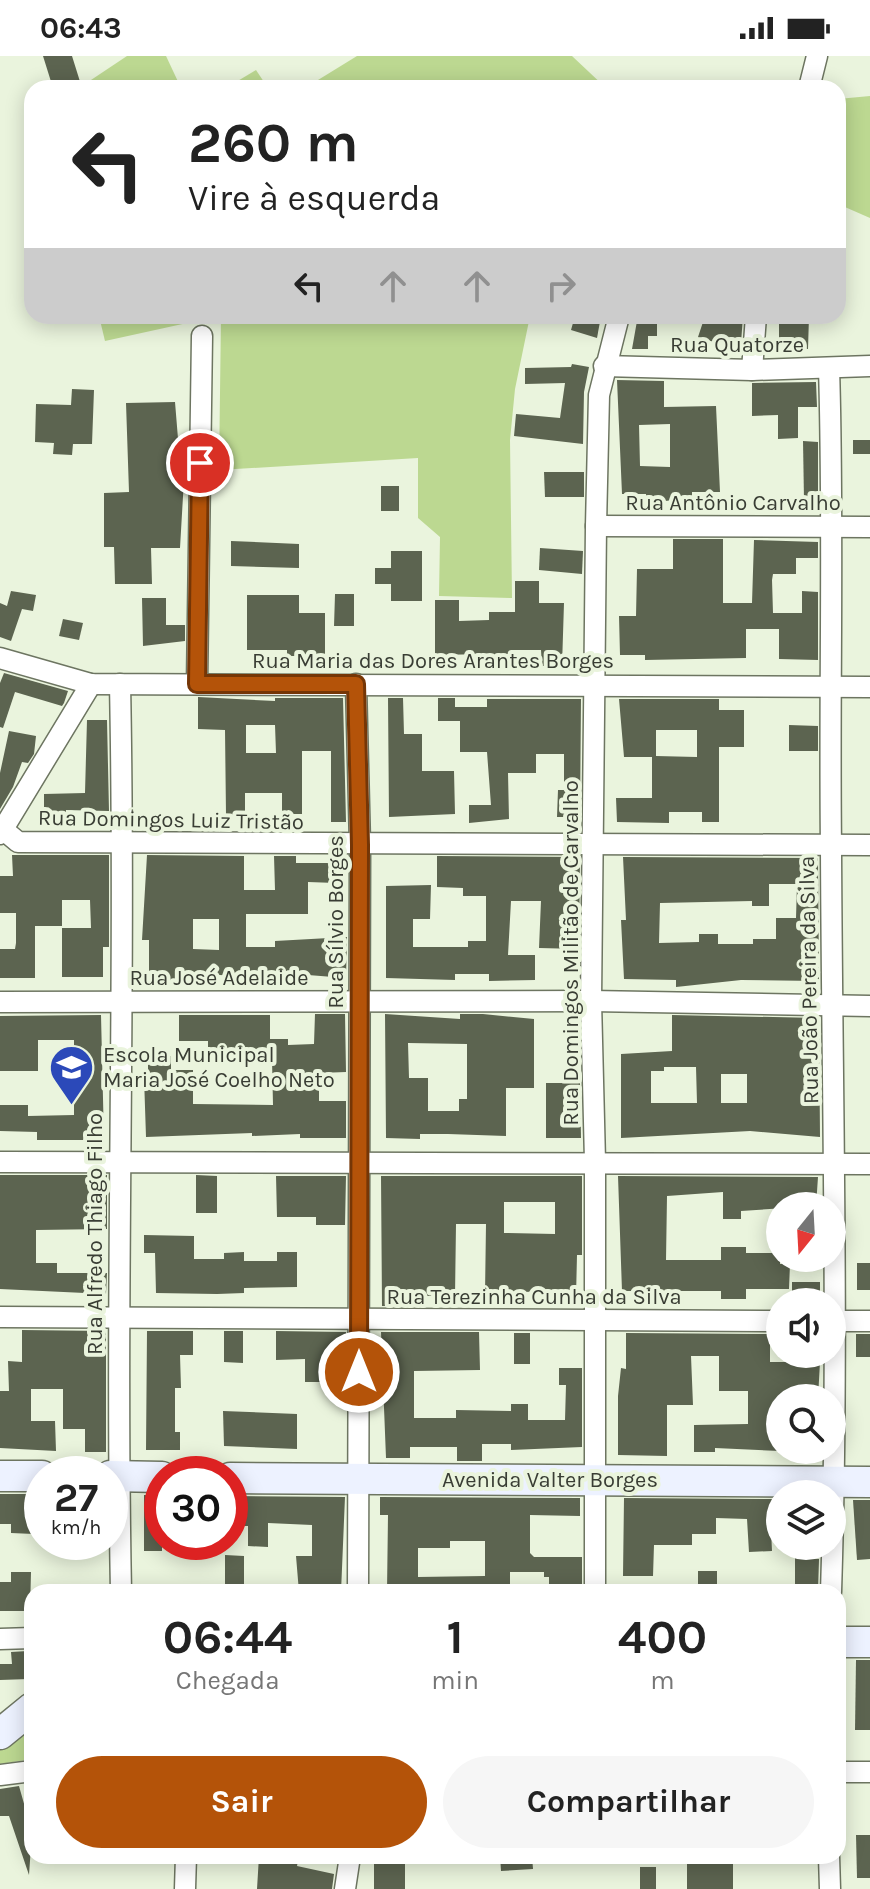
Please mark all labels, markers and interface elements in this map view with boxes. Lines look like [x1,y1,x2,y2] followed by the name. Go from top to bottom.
[40,10,122,46] text: 06:43
[188,110,359,175] text: 260 m
[56,112,160,216] icon: left
[188,177,440,219] text: Vire à esquerda
[287,264,331,308] icon: left
[371,264,415,308] icon: ahead
[455,264,499,308] icon: ahead
[539,264,583,308] icon: right
[670,332,804,358] street label: Rua Quatorze
[166,429,234,497] pin
[178,441,222,485] icon: arrive
[625,490,841,516] street label: Rua Antônio Carvalho
[252,648,614,674] street label: Rua Maria das Dores Arantes Borges
[558,780,584,1126] street label: Rua Domingos Militão de Carvalho
[38,805,304,835] street label: Rua Domingos Luiz Tristão
[323,835,349,1009] street label: Rua Sílvio Borges
[794,856,824,1104] street label: Rua João Pereira da Silva
[129,965,309,991] street label: Rua José Adelaide
[103,1042,335,1093] place label: Escola Municipal Maria José Coelho Neto
[48,1043,96,1106] school or university icon: Escola Municipal Maria José Coelho Neto
[82,1113,108,1355] street label: Rua Alfredo Thiago Filho
[766,1192,846,1272] north arrow
[766,1192,846,1560] map controls
[386,1284,682,1310] street label: Rua Terezinha Cunha da Silva
[766,1288,846,1368] button: sound
[317,1330,401,1414] position arrow
[766,1384,846,1464] button: search
[144,1456,248,1560] speed limit sign: 30
[442,1467,658,1493] street label: Avenida Valter Borges
[54,1474,98,1521] text: 27
[766,1480,846,1560] button: layers
[51,1516,101,1539] text: km/h
[163,1609,292,1665] text: 06:44
[447,1609,464,1665] text: 1
[618,1609,707,1665] text: 400
[176,1665,279,1696] text: Chegada
[431,1665,479,1696] text: min
[650,1665,675,1696] text: m
[56,1756,427,1848] button: Sair
[443,1756,814,1848] button: Compartilhar

